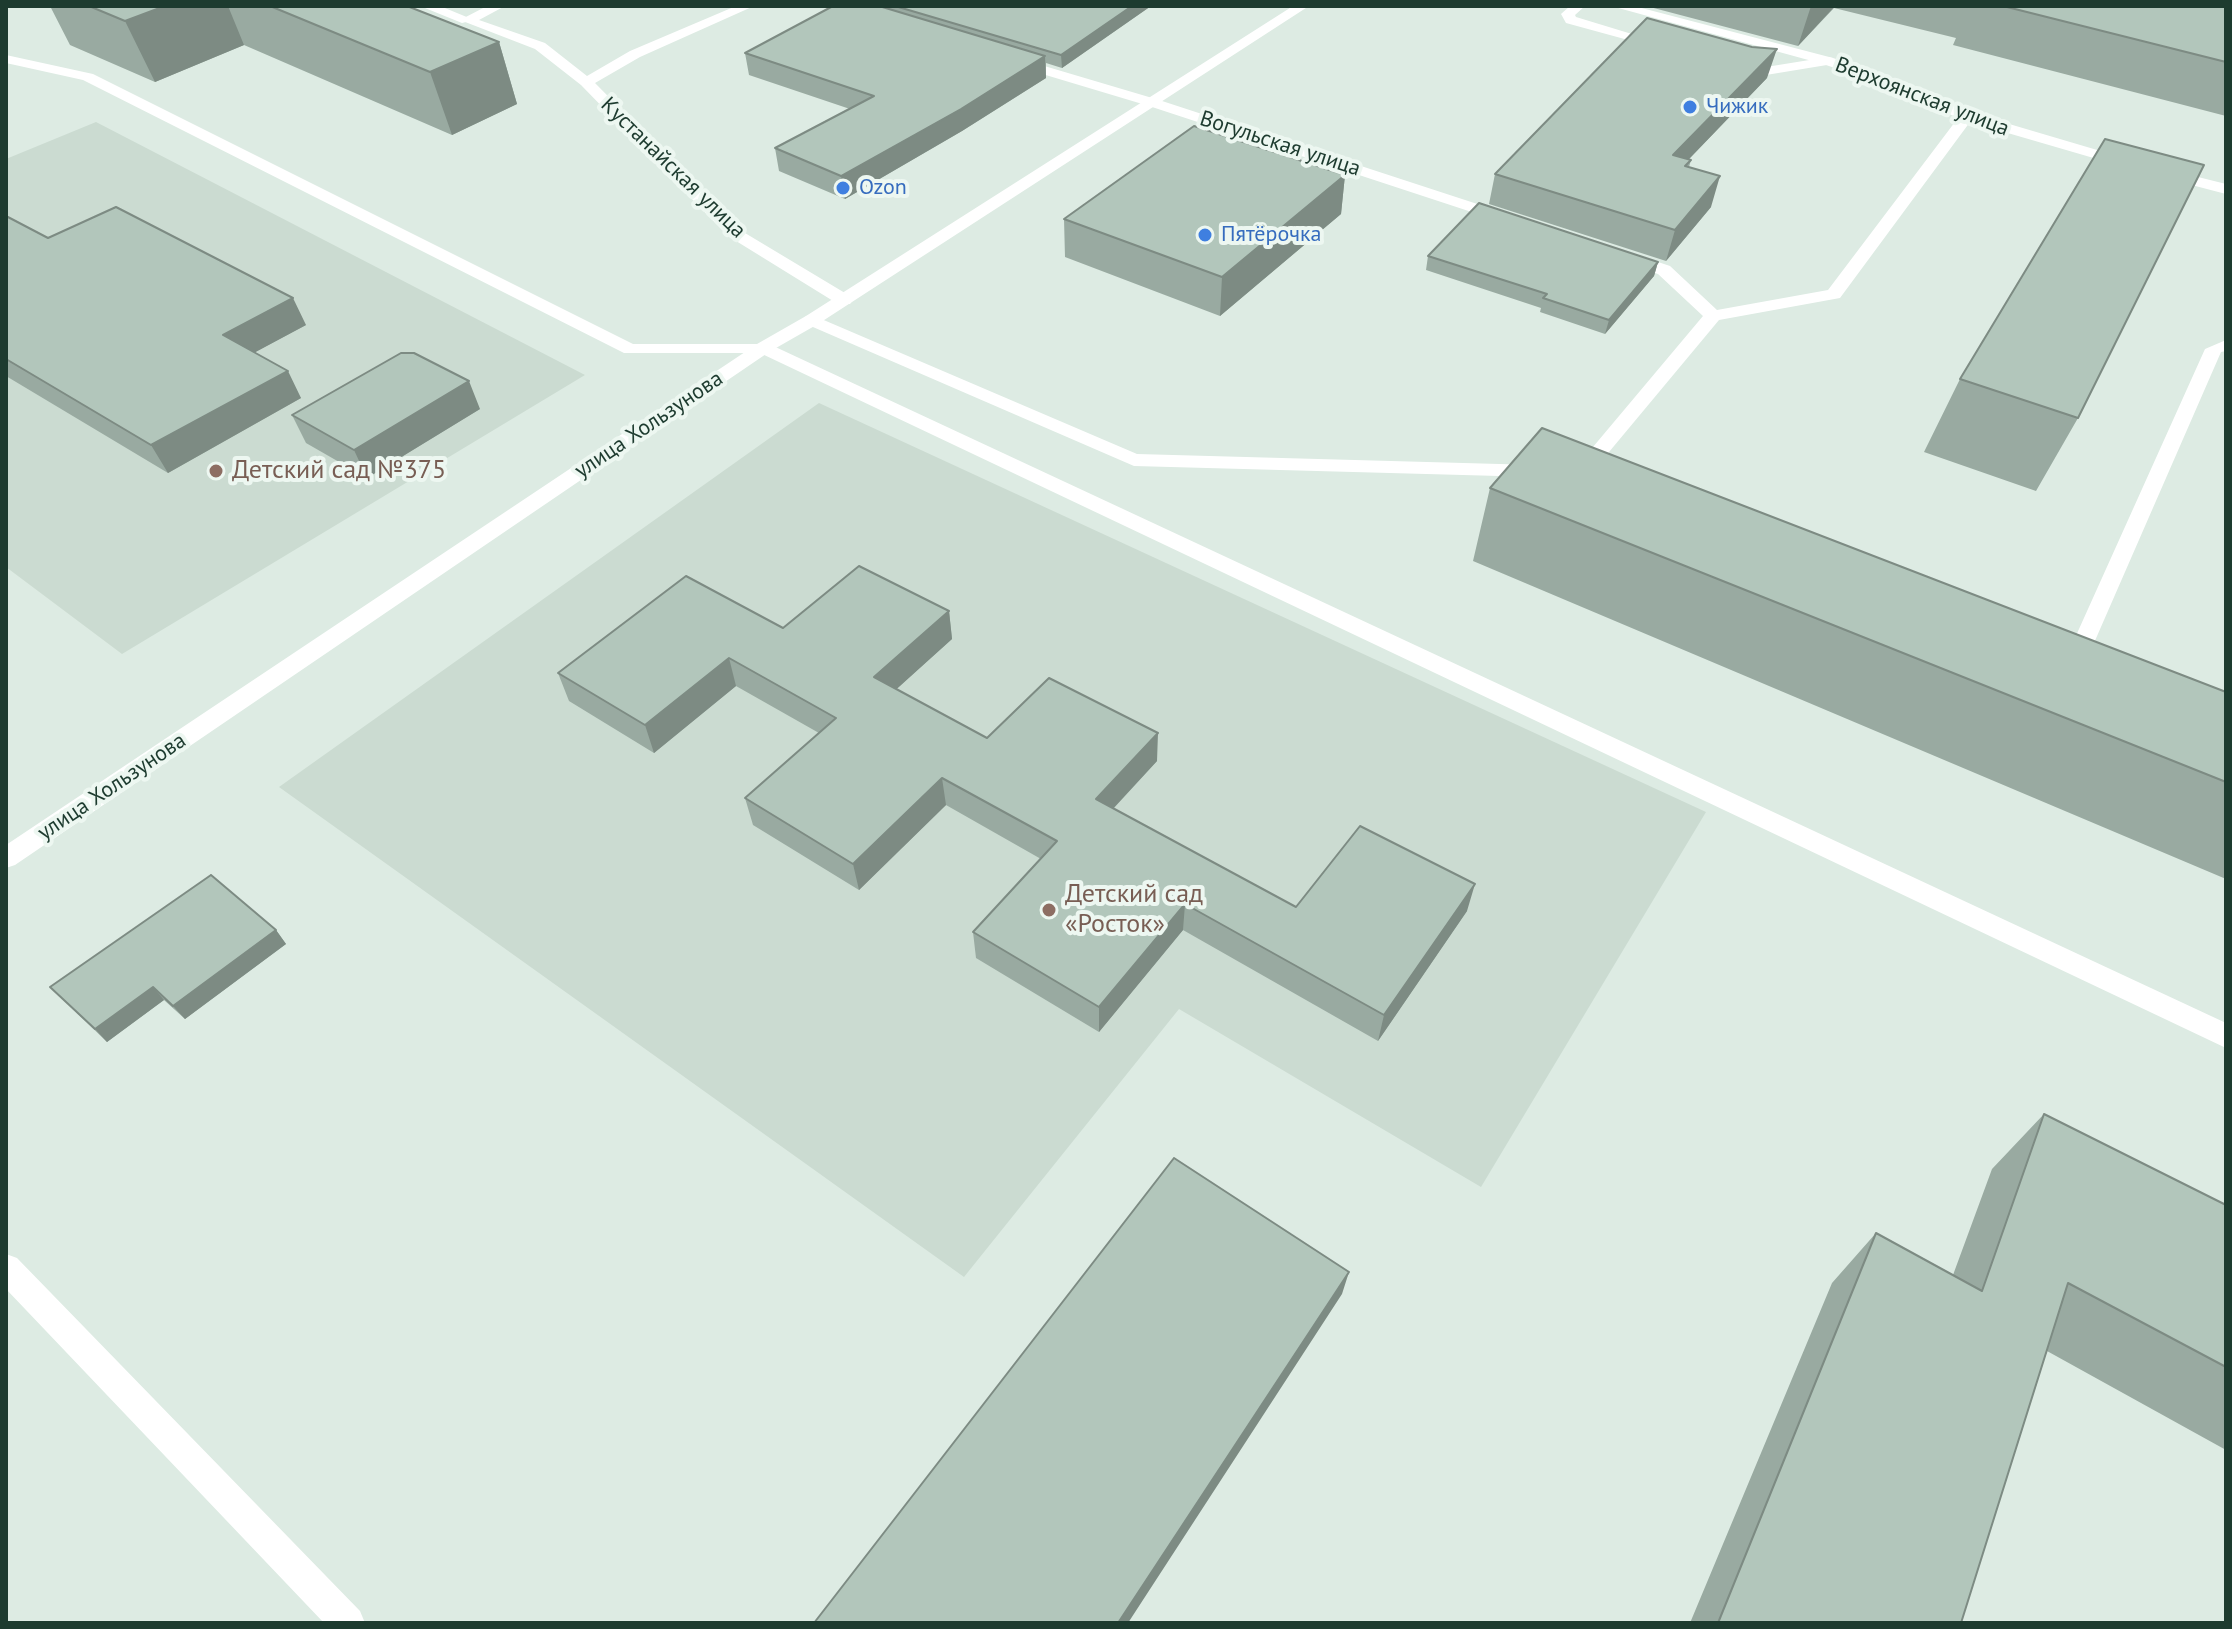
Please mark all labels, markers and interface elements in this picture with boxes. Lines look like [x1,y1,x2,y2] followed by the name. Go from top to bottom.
[1831,52,2013,142] street label: Верхоянская улица
[595,92,751,244] street label: Кустанайская улица
[1706,94,1768,120] place label: Чижик
[1681,98,1699,116] marker: Чижик
[1196,106,1364,182] street label: Вогульская улица
[859,175,907,201] place label: Ozon
[834,179,852,197] marker: Ozon
[1221,222,1321,248] place label: Пятёрочка
[1196,226,1214,244] marker: Пятёрочка
[570,366,728,484] street label: улица Хользунова
[232,455,446,487] place label: Детский сад №375
[207,462,225,480] marker: Детский сад №375
[33,728,191,846] street label: улица Хользунова
[1065,879,1203,940] place label: Детский сад «Росток»
[1040,901,1058,919] marker: Детский сад «Росток»

